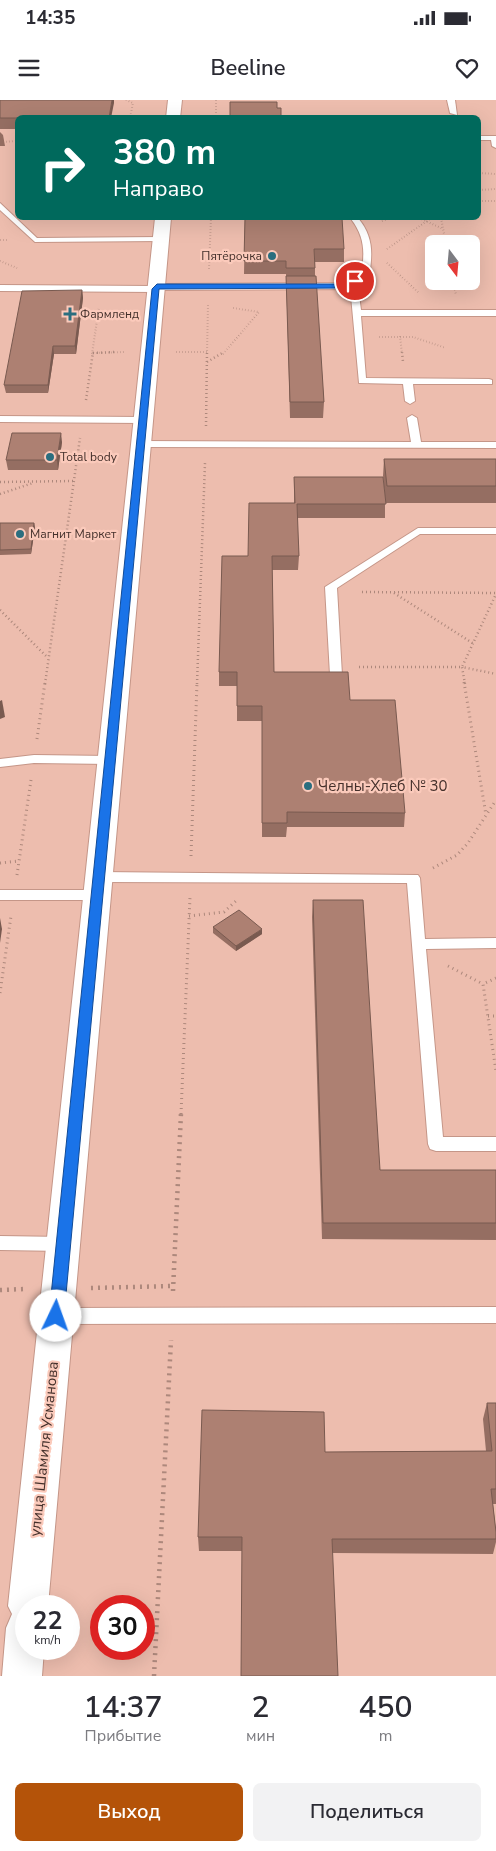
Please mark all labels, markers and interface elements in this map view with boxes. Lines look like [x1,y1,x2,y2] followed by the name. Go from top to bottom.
[25,5,75,31] text: 14:35
[210,53,286,83] text: Beeline
[15,54,43,82] icon: menu
[453,54,481,82] icon: heart
[113,129,216,176] text: 380 m
[30,135,95,200] icon: right
[113,174,204,204] text: Направо
[425,235,480,290] north arrow
[425,235,480,290] map controls
[201,248,262,264] place label: Пятёрочка
[266,250,278,262] marker: Пятёрочка
[334,260,376,302] pin
[341,267,369,295] icon: arrive
[80,306,139,322] place label: Фармленд
[64,308,76,320] marker: Фармленд
[60,449,118,465] place label: Total body
[44,451,56,463] marker: Total body
[30,526,117,542] place label: Магнит Маркет
[14,528,26,540] marker: Магнит Маркет
[318,776,447,796] place label: Челны-Хлеб № 30
[302,780,314,792] marker: Челны-Хлеб № 30
[29,1289,81,1341] position arrow
[25,1360,63,1538] street label: улица Шамиля Усманова
[90,1595,155,1660] speed limit sign: 30
[32,1604,63,1638] text: 22
[34,1632,61,1648] text: km/h
[83,1687,163,1728] text: 14:37
[252,1687,270,1728] text: 2
[359,1687,413,1728] text: 450
[85,1725,161,1747] text: Прибытие
[246,1725,275,1747] text: мин
[379,1725,392,1747] text: m
[15,1783,243,1841] button: Выход
[253,1783,481,1841] button: Поделиться

